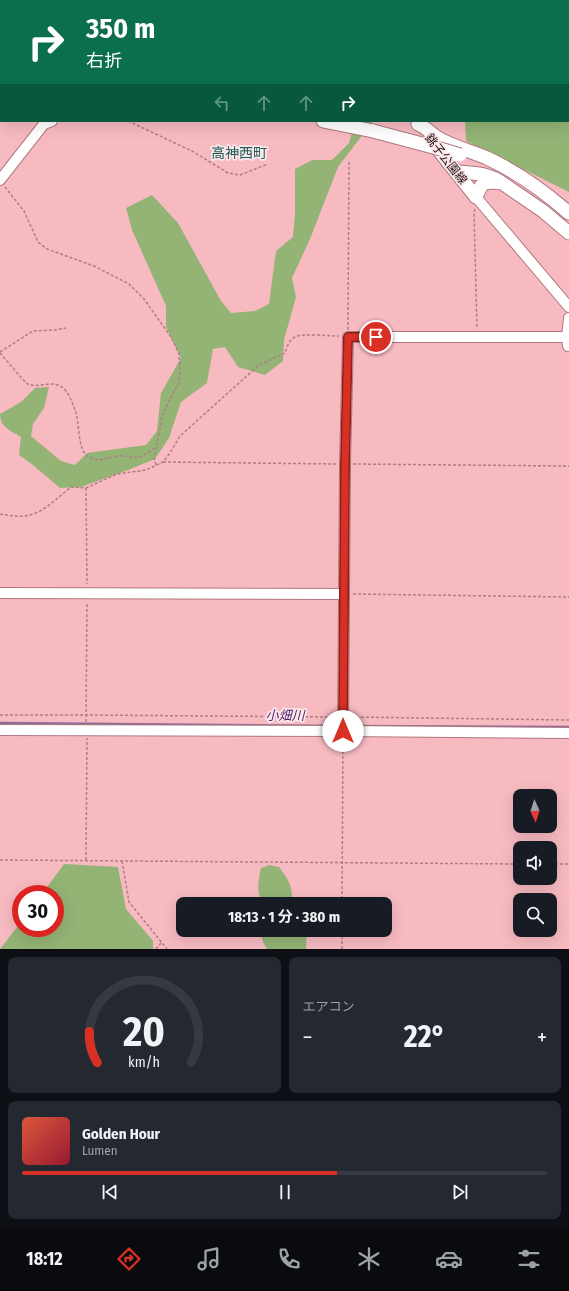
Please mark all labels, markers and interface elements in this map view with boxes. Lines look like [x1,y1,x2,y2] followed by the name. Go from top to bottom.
[86,12,155,45] text: 350 m
[20,16,72,68] icon: right
[86,50,122,72] text: 右折
[211,92,233,114] icon: left
[253,92,275,114] icon: ahead
[295,92,317,114] icon: ahead
[337,92,359,114] icon: right
[422,131,470,187] street label: 銚子公園線
[211,145,267,162] district label: 高神西町
[359,320,393,354] pin
[365,326,387,348] icon: arrive
[265,708,306,723] water label: 小畑川
[322,710,364,752] position arrow
[513,789,557,833] north arrow
[513,789,557,937] map controls
[513,841,557,885] button: sound
[12,885,64,937] speed limit sign: 30
[513,893,557,937] button: search
[228,908,340,926] text: 18:13 · 1 分 · 380 m
[303,999,355,1014] text: エアコン
[122,1007,165,1057] text: 20
[404,1019,446,1055] text: 22°
[303,1024,312,1051] text: −
[537,1024,547,1051] text: +
[128,1054,160,1071] text: km/h
[82,1125,160,1143] text: Golden Hour
[82,1143,118,1158] text: Lumen
[99,1181,121,1203] icon: previous
[274,1181,296,1203] icon: pause
[449,1181,471,1203] icon: next
[115,1245,143,1273] icon: directions
[195,1245,223,1273] icon: music
[275,1245,303,1273] icon: phone
[355,1245,383,1273] icon: climate
[435,1245,463,1273] icon: car
[515,1245,543,1273] icon: filters
[26,1248,63,1270] text: 18:12

